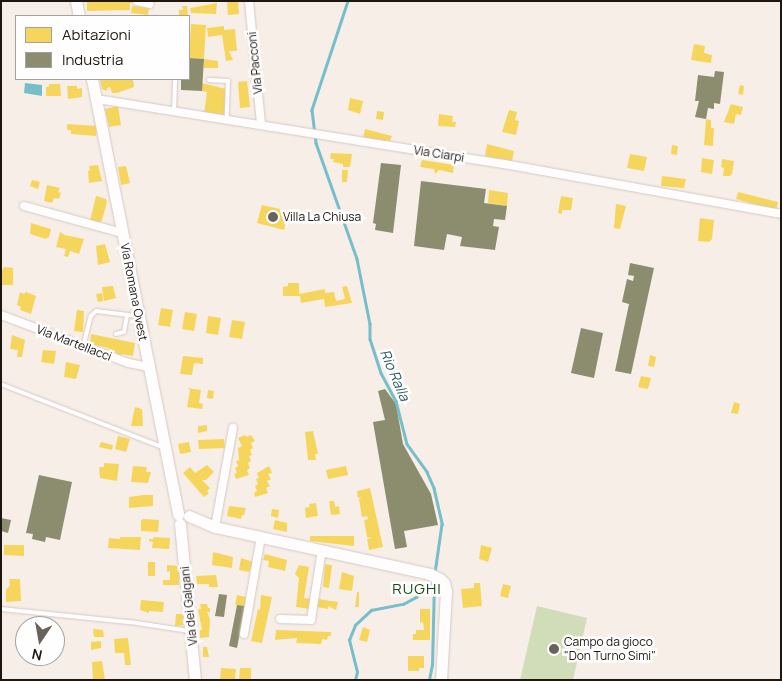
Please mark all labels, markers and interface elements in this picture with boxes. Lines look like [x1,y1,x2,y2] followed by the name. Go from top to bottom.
[15,15,190,80] legend
[62,24,131,45] text: Abitazioni
[245,31,265,95] street label: Via Pacconi
[62,49,123,70] text: Industria
[413,143,465,165] street label: Via Ciarpi
[283,210,361,224] place label: Villa La Chiusa
[267,211,279,223] marker: Villa La Chiusa
[117,242,151,342] street label: Via Romana Ovest
[34,322,114,364] street label: Via Martellacci
[377,347,413,403] water label: Rio Ralla
[178,566,200,646] street label: Via dei Galgani
[392,580,442,598] district label: RUGHI
[15,616,65,666] north arrow
[564,635,656,663] place label: Campo da gioco "Don Turno Simi"
[548,643,560,655] marker: Campo da gioco "Don Turno Simi"
[30,645,44,666] text: N

